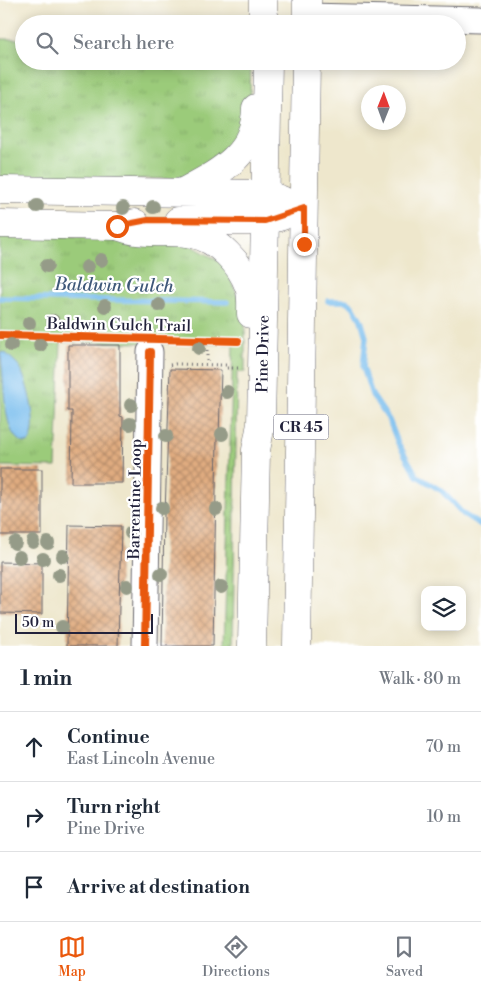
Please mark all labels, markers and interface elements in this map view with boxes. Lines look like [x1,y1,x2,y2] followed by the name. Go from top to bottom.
[15,15,466,70] search box
[33,29,61,57] icon: search
[73,31,174,55] text: Search here
[361,85,406,130] north arrow
[106,215,129,238] route start
[293,233,316,256] route end
[53,273,175,298] water label: Baldwin Gulch
[46,314,192,336] street label: Baldwin Gulch Trail
[252,315,274,393] street label: Pine Drive
[274,414,328,440] road number: CR 45
[124,439,146,561] street label: Barrentine Loop
[421,586,466,631] map controls
[421,586,466,631] button: layers
[15,611,152,634] scale bar
[22,614,54,632] text: 50 m
[20,666,72,692] text: 1 min
[379,669,461,689] text: Walk · 80 m
[67,725,150,749] text: Continue
[20,733,48,761] icon: ahead
[425,737,461,757] text: 70 m
[67,749,215,769] text: East Lincoln Avenue
[67,795,160,819] text: Turn right
[20,803,48,831] icon: right
[427,807,461,827] text: 10 m
[67,819,145,839] text: Pine Drive
[20,873,48,901] icon: arrive
[67,875,250,899] text: Arrive at destination
[58,933,86,981] tab: Map
[202,933,270,981] tab: Directions
[386,933,423,981] tab: Saved

